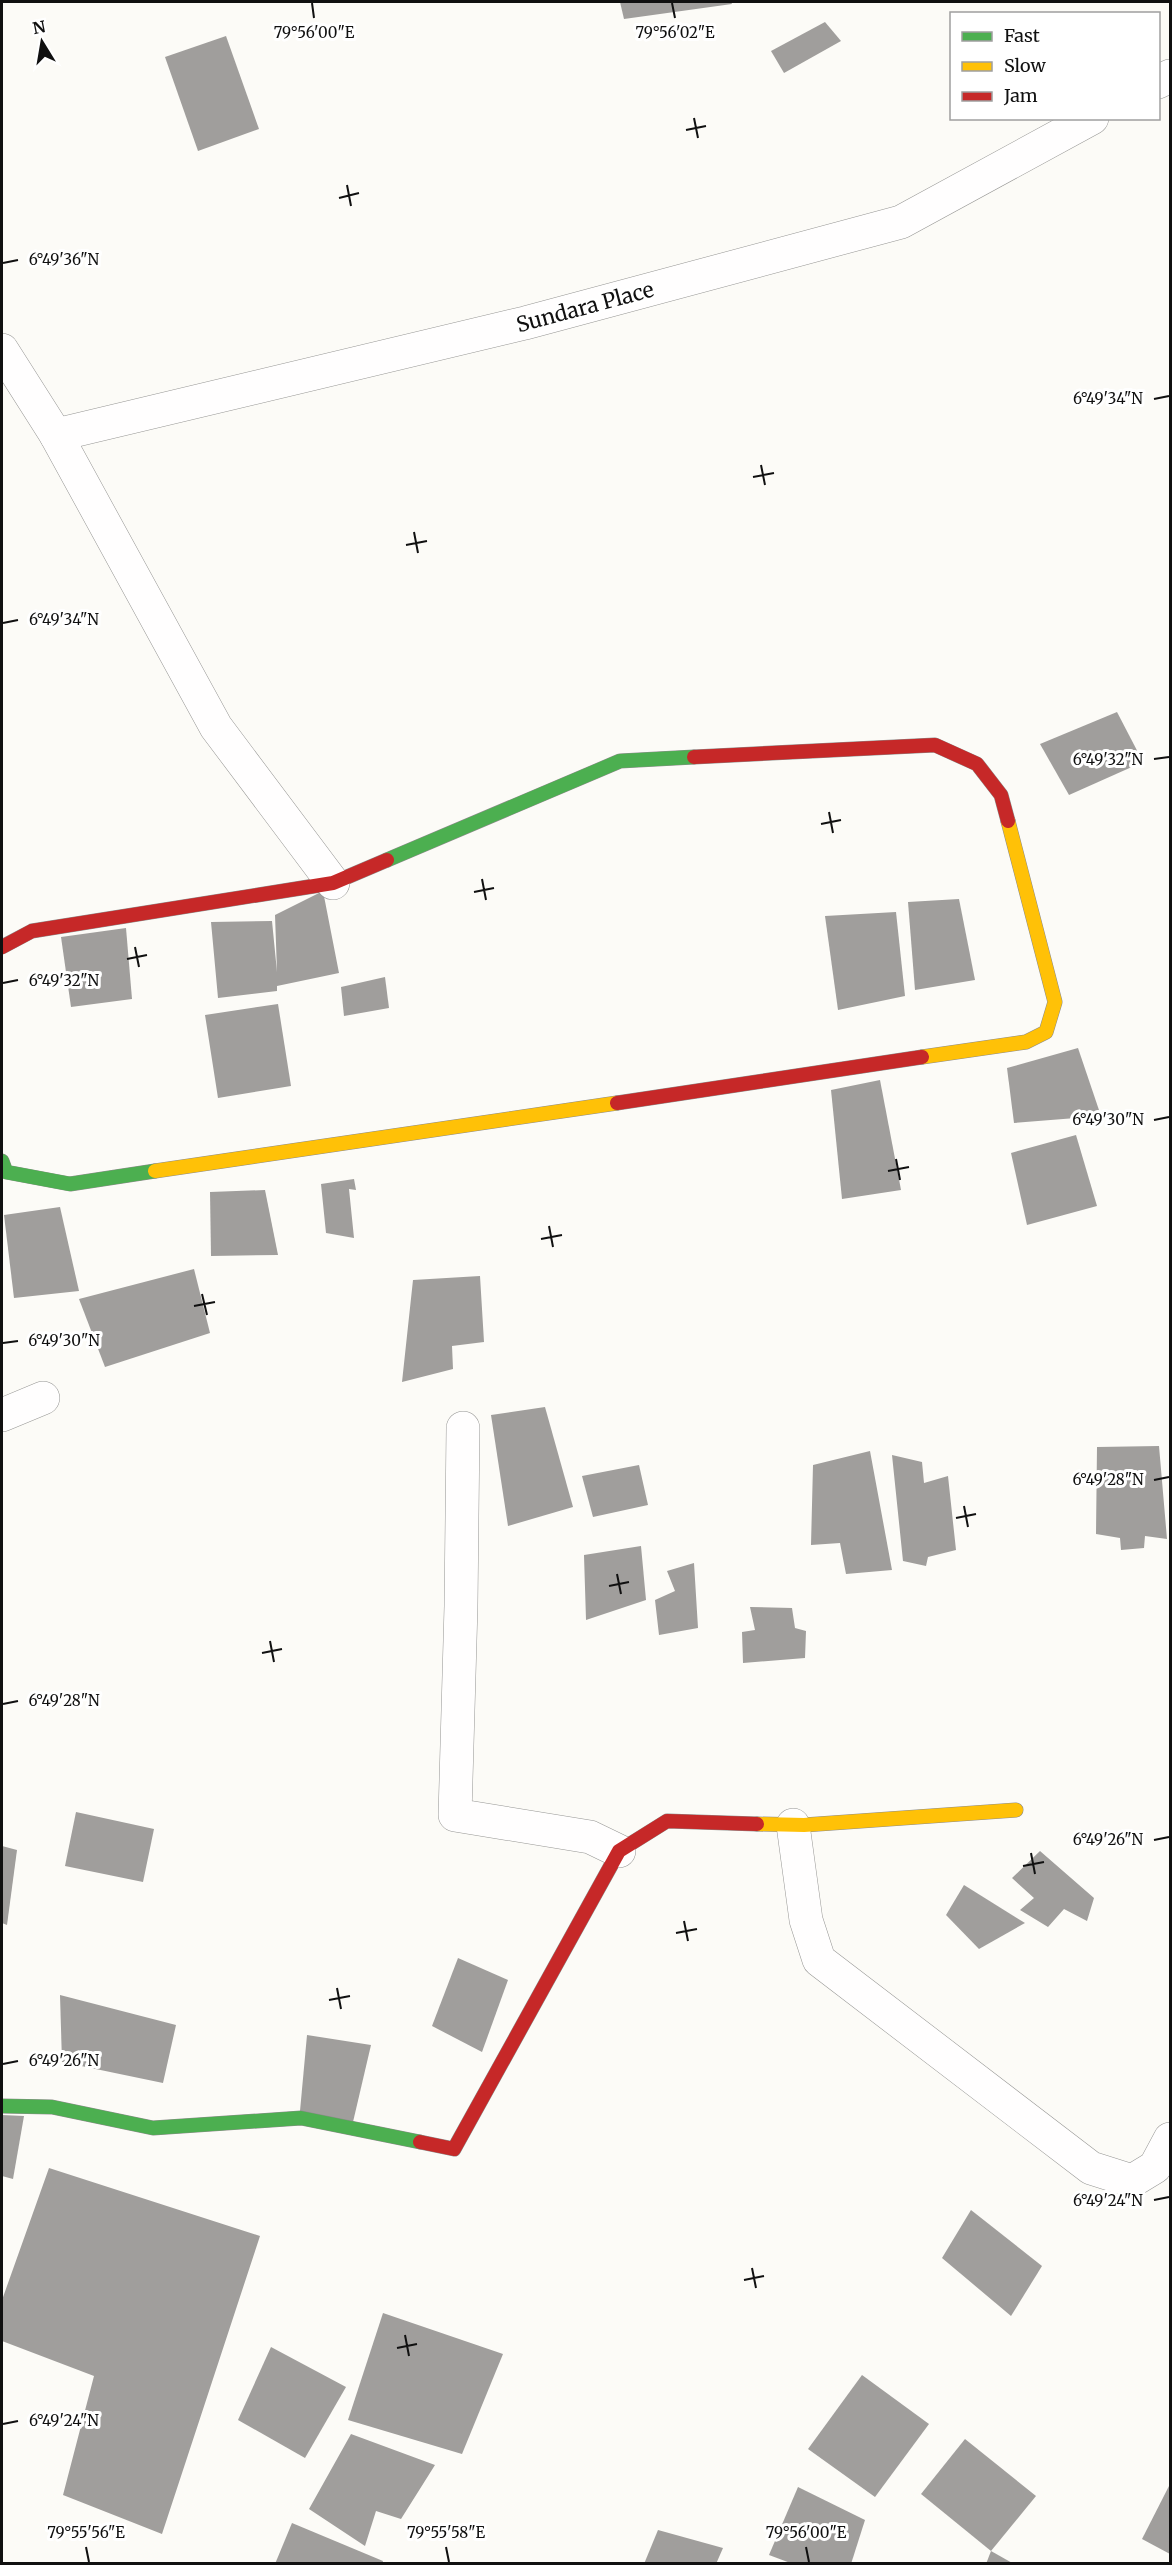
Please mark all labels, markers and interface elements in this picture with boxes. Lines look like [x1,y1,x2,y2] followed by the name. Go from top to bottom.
[12,12,72,72] north arrow
[950,12,1160,120] legend
[31,16,48,38] text: N
[274,23,355,42] text: 79°56'00"E
[636,23,715,42] text: 79°56'02"E
[1004,24,1040,47] text: Fast
[1004,54,1047,77] text: Slow
[1003,84,1038,107] text: Jam
[29,250,100,269] text: 6°49'36"N
[513,276,657,338] street label: Sundara Place
[1073,389,1143,408] text: 6°49'34"N
[29,610,99,629] text: 6°49'34"N
[1073,750,1144,769] text: 6°49'32"N
[29,971,100,990] text: 6°49'32"N
[1072,1110,1144,1129] text: 6°49'30"N
[28,1331,100,1350] text: 6°49'30"N
[1072,1470,1144,1489] text: 6°49'28"N
[28,1691,100,1710] text: 6°49'28"N
[1073,1830,1144,1849] text: 6°49'26"N
[29,2051,100,2070] text: 6°49'26"N
[1073,2191,1143,2210] text: 6°49'24"N
[29,2411,99,2430] text: 6°49'24"N
[47,2523,125,2542] text: 79°55'56"E
[407,2523,485,2542] text: 79°55'58"E
[766,2523,847,2542] text: 79°56'00"E

